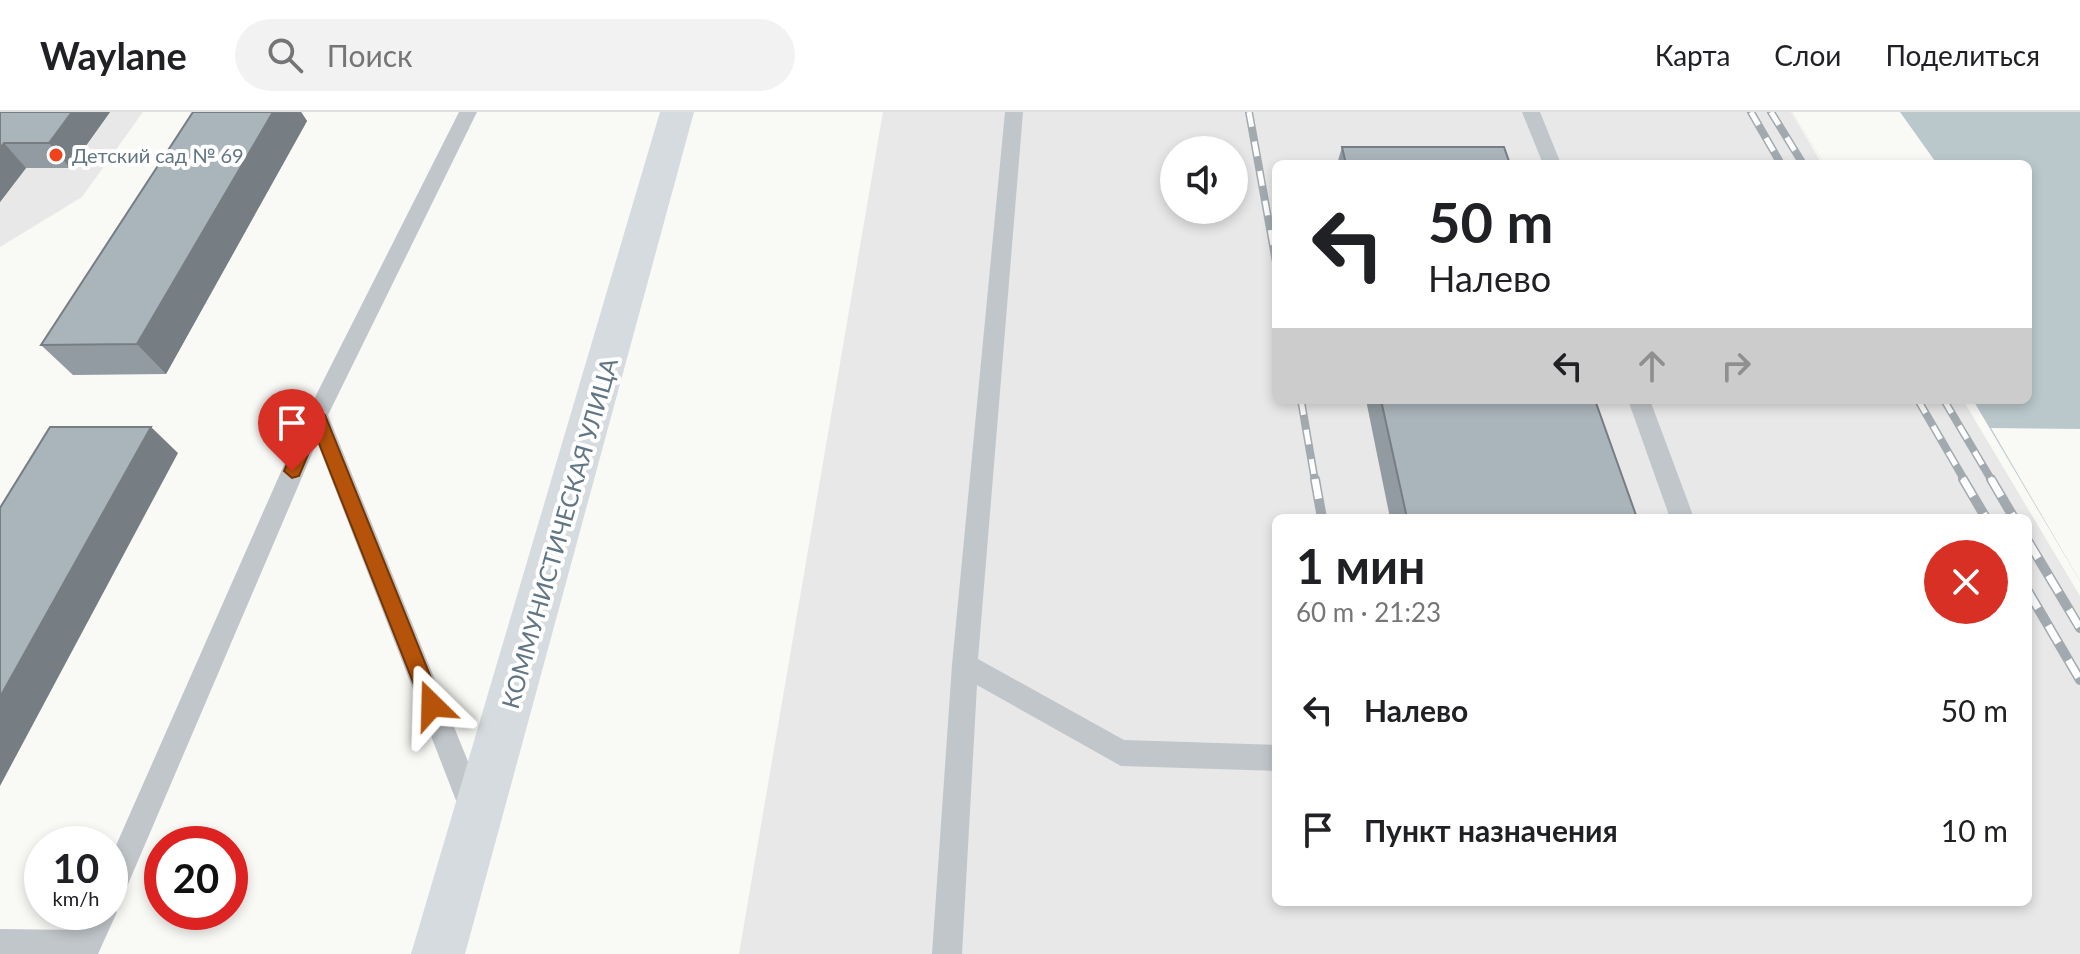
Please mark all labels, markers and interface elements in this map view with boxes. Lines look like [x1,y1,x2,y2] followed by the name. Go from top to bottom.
[235,19,795,91] search box
[40,32,187,78] text: Waylane
[263,33,307,77] icon: search
[327,37,413,73] text: Поиск
[1655,38,1730,72] text: Карта
[1774,38,1841,72] text: Слои
[1885,38,2040,72] text: Поделиться
[1160,136,1248,224] map controls
[1160,136,1248,224] button: sound
[72,143,244,167] place label: Детский сад № 69
[47,146,65,164] marker: Детский сад № 69
[1428,188,1553,255] text: 50 m
[1296,192,1400,296] icon: left
[1428,256,1551,300] text: Налево
[1546,344,1590,388] icon: left
[1630,344,1674,388] icon: ahead
[1714,344,1758,388] icon: right
[495,354,623,712] street label: КОММУНИСТИЧЕСКАЯ УЛИЦА
[258,389,326,471] pin
[270,401,314,445] icon: arrive
[1296,537,1425,594] text: 1 мин
[1924,540,2008,624] button: close
[1296,596,1441,628] text: 60 m · 21:23
[390,663,474,747] position arrow
[1296,688,1340,732] icon: left
[1364,692,1468,728] text: Налево
[1941,692,2008,728] text: 50 m
[1296,808,1340,852] icon: arrive
[1364,812,1618,848] text: Пункт назначения
[1941,812,2008,848] text: 10 m
[144,826,248,930] speed limit sign: 20
[53,844,99,892] text: 10
[53,886,99,910] text: km/h

